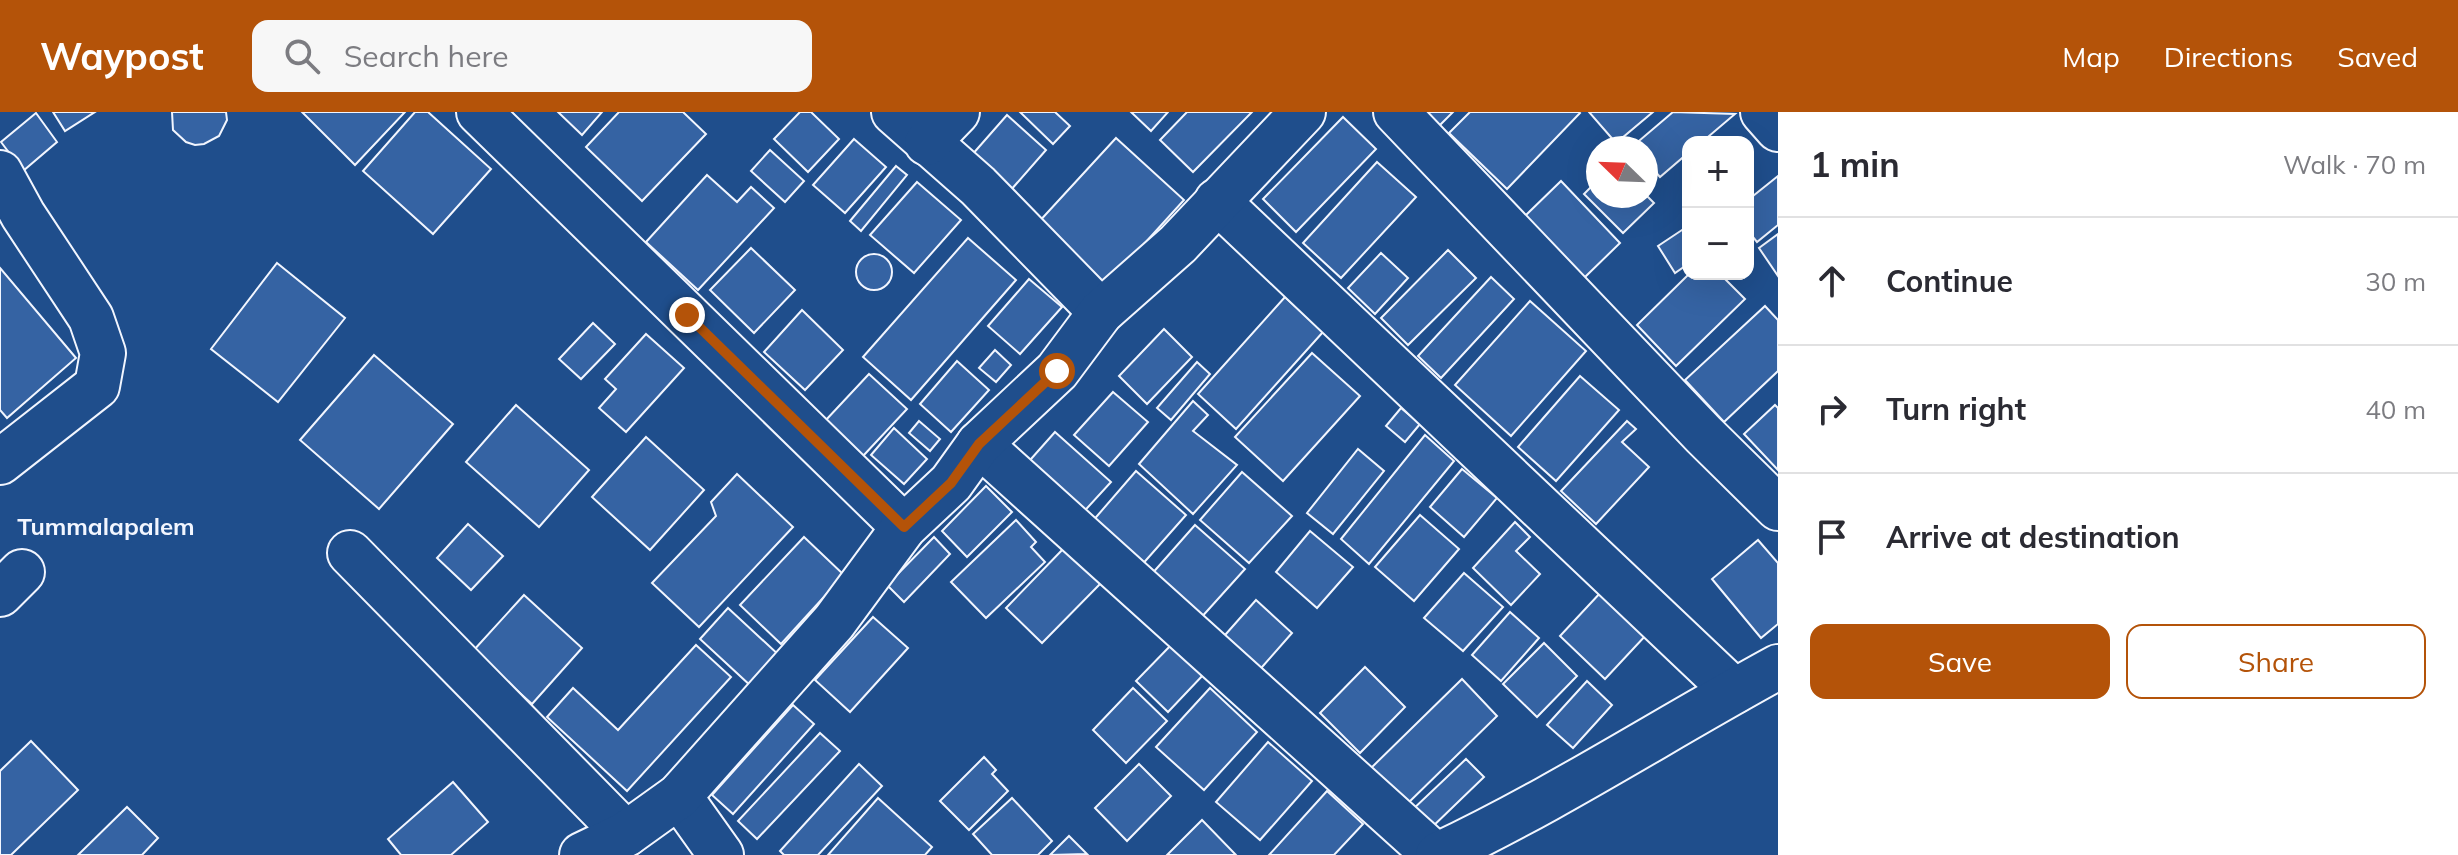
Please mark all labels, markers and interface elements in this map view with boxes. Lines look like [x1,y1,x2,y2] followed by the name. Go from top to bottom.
[252,20,812,92] search box
[40,32,204,80] text: Waypost
[280,34,324,78] icon: search
[344,37,509,75] text: Search here
[2062,39,2120,74] text: Map
[2164,39,2293,74] text: Directions
[2337,39,2418,74] text: Saved
[1586,136,1658,208] north arrow
[1682,136,1754,280] map controls
[1682,136,1754,208] button: +
[1810,143,1900,186] text: 1 min
[2283,148,2426,181] text: Walk · 70 m
[1682,208,1754,280] button: −
[1810,259,1854,303] icon: ahead
[1886,262,2013,300] text: Continue
[2365,265,2426,298] text: 30 m
[669,297,705,333] route end
[1039,353,1075,389] route start
[1810,387,1854,431] icon: right
[1886,390,2026,428] text: Turn right
[2365,393,2426,426] text: 40 m
[17,511,195,541] district label: Tummalapalem
[1810,515,1854,559] icon: arrive
[1886,518,2180,556] text: Arrive at destination
[1810,624,2110,699] button: Save
[2126,624,2426,699] button: Share

